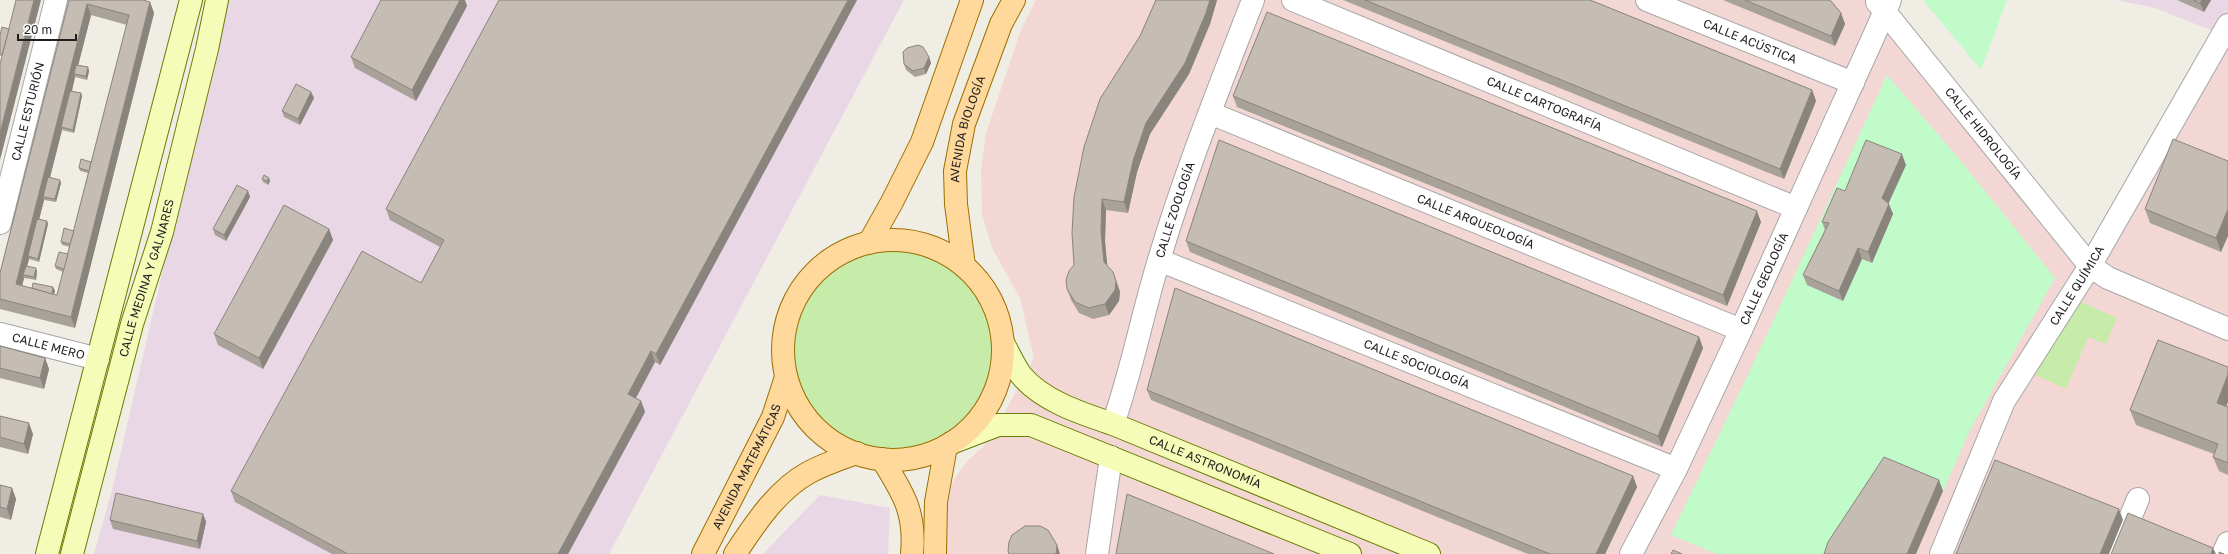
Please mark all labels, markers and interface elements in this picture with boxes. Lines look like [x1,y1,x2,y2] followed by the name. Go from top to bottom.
[1701,15,1799,67] street label: CALLE ACÚSTICA
[18,16,76,42] scale bar
[24,22,52,37] text: 20 m
[8,60,47,162] street label: CALLE ESTURIÓN
[947,73,988,183] street label: AVENIDA BIOLOGÍA
[1484,73,1605,134] street label: CALLE CARTOGRAFÍA
[1942,84,2025,182] street label: CALLE HIDROLOGÍA
[1152,160,1198,260] street label: CALLE ZOOLOGÍA
[1415,190,1537,252] street label: CALLE ARQUEOLOGÍA
[116,197,177,358] street label: CALLE MEDINA Y GALNARES
[1736,230,1791,327] street label: CALLE GEOLOGÍA
[2046,243,2107,328] street label: CALLE QUÍMICA
[11,329,87,362] street label: CALLE MERO
[1362,336,1472,392] street label: CALLE SOCIOLOGÍA
[709,401,784,532] street label: AVENIDA MATEMÁTICAS
[1147,432,1264,491] street label: CALLE ASTRONOMÍA

